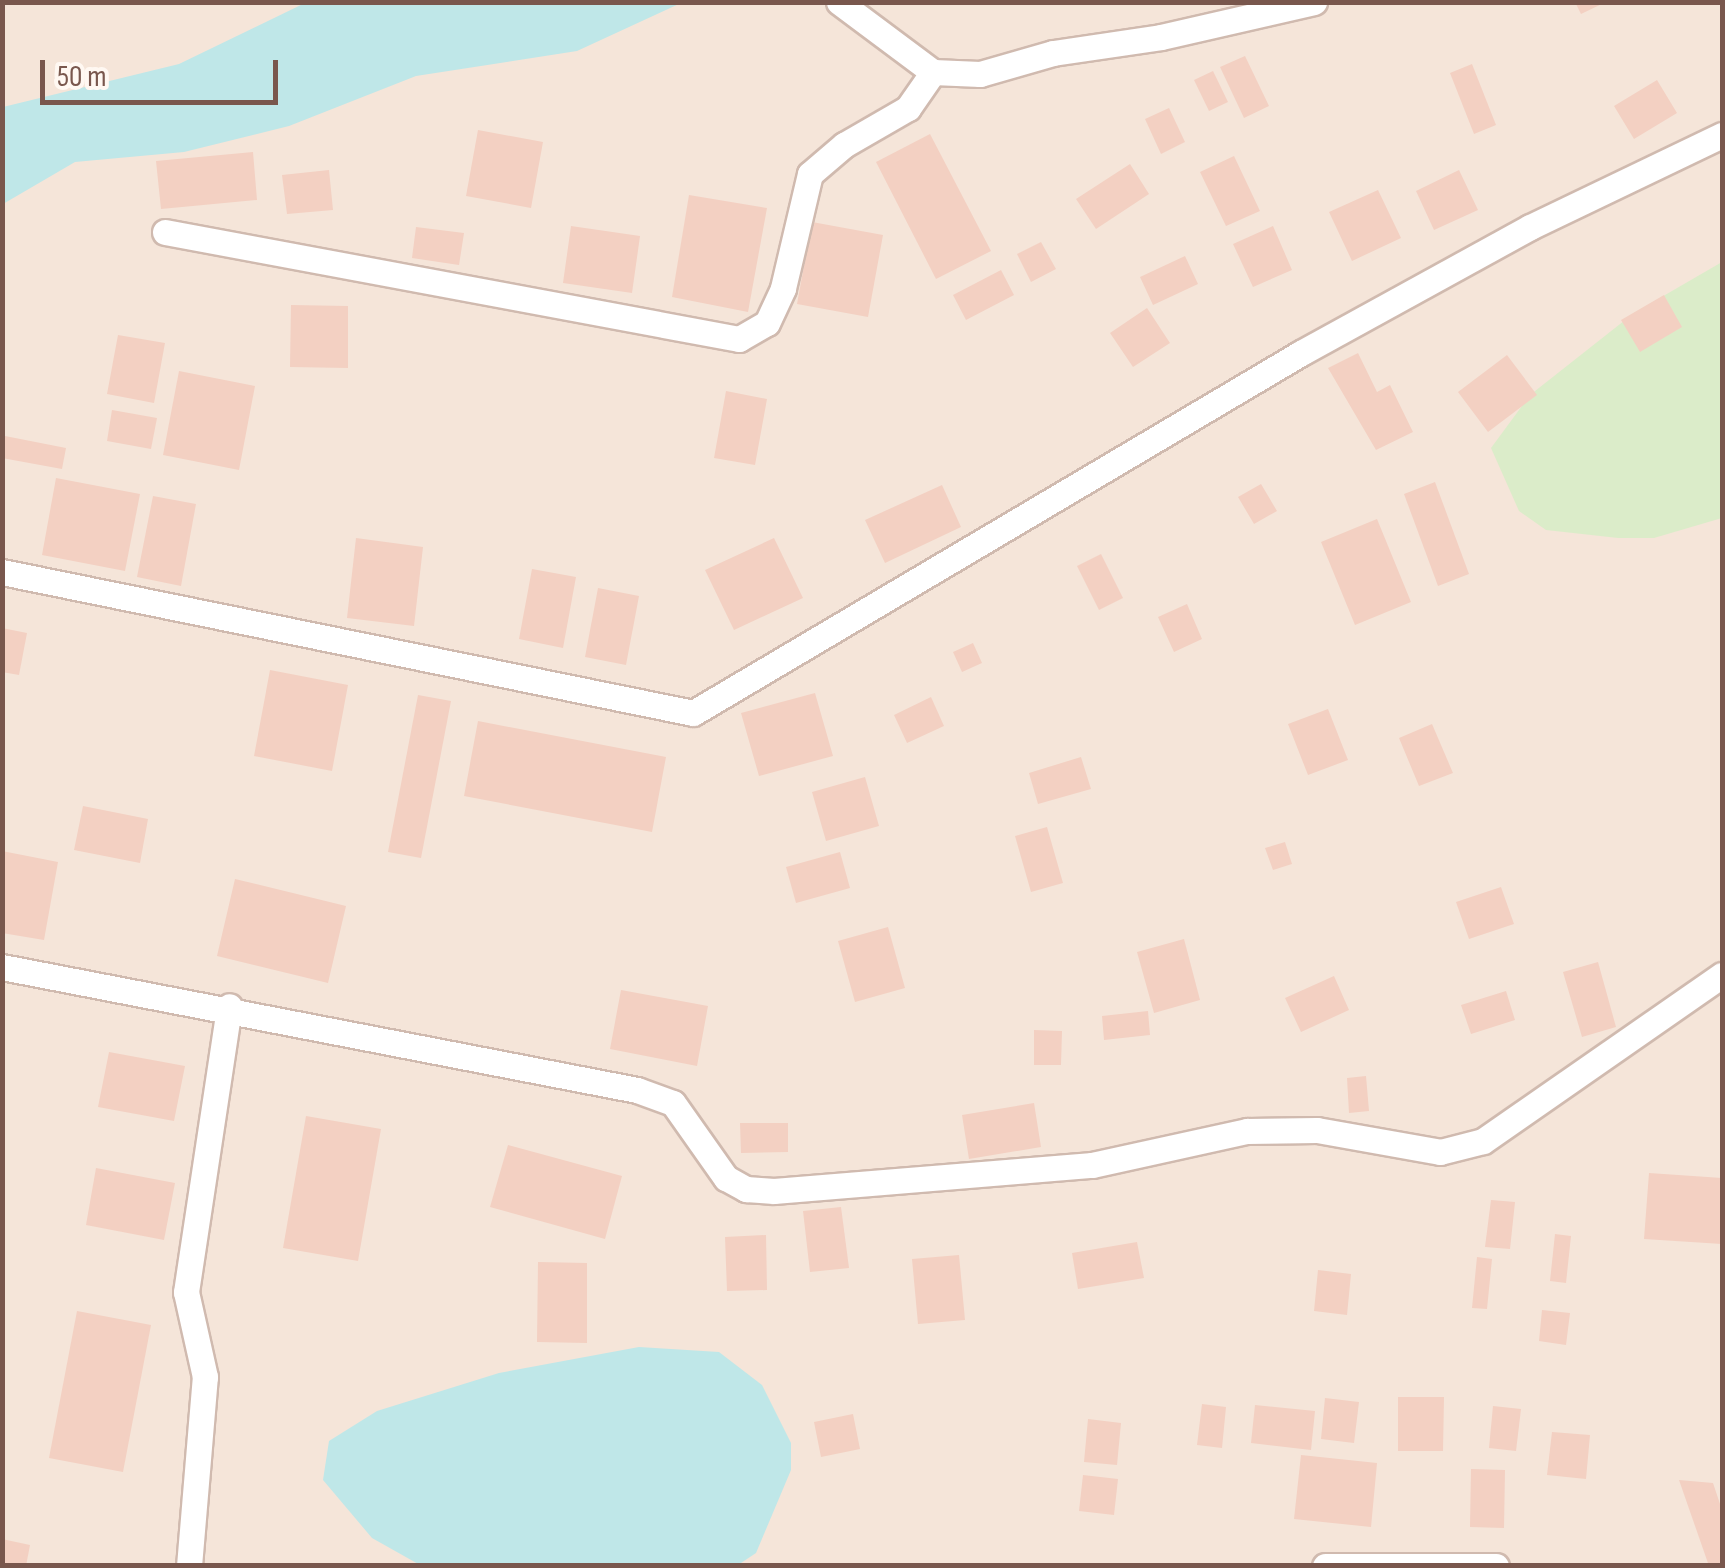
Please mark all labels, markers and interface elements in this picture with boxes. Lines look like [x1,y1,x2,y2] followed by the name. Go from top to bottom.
[45,40,282,102] scale bar
[57,59,106,95] text: 50 m

